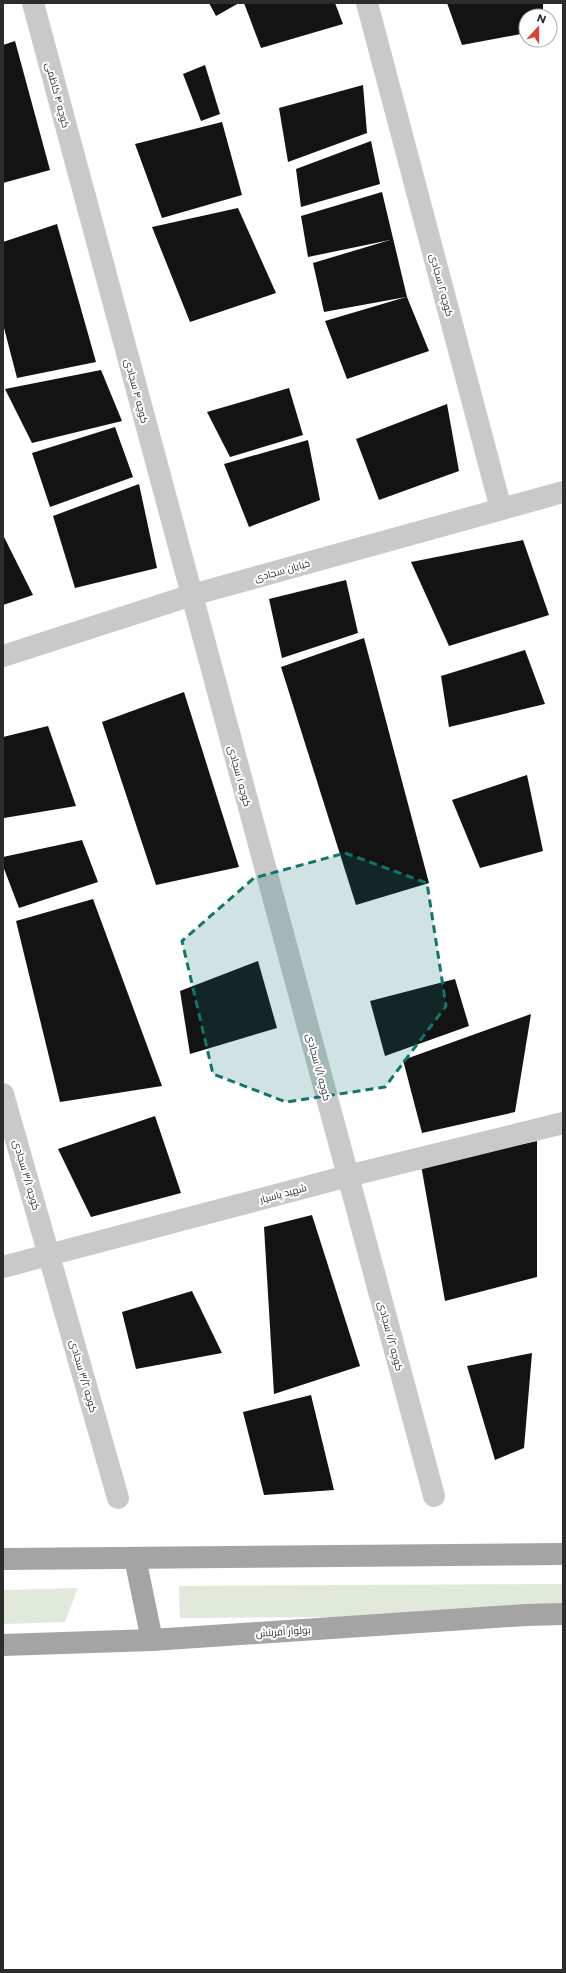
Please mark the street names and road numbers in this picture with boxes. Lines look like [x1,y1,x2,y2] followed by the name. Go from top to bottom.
[43,61,73,129] street label: کوچه ۴ کاظمی
[427,252,456,318] street label: کوچه ۲ سجادی
[122,357,151,425] street label: کوچه ۴ سجادی
[253,556,312,585] street label: خیابان سجادی
[225,744,254,808] street label: کوچه ۱ سجادی
[303,1032,334,1102] street label: کوچه ۱/۱ سجادی
[10,1138,43,1212] street label: کوچه ۳/۱ سجادی
[257,1181,308,1206] street label: شهید پاسیار
[375,1300,406,1372] street label: کوچه ۱/۲ سجادی
[67,1338,100,1414] street label: کوچه ۳/۲ سجادی
[255,1623,311,1640] street label: بولوار آفرینش

